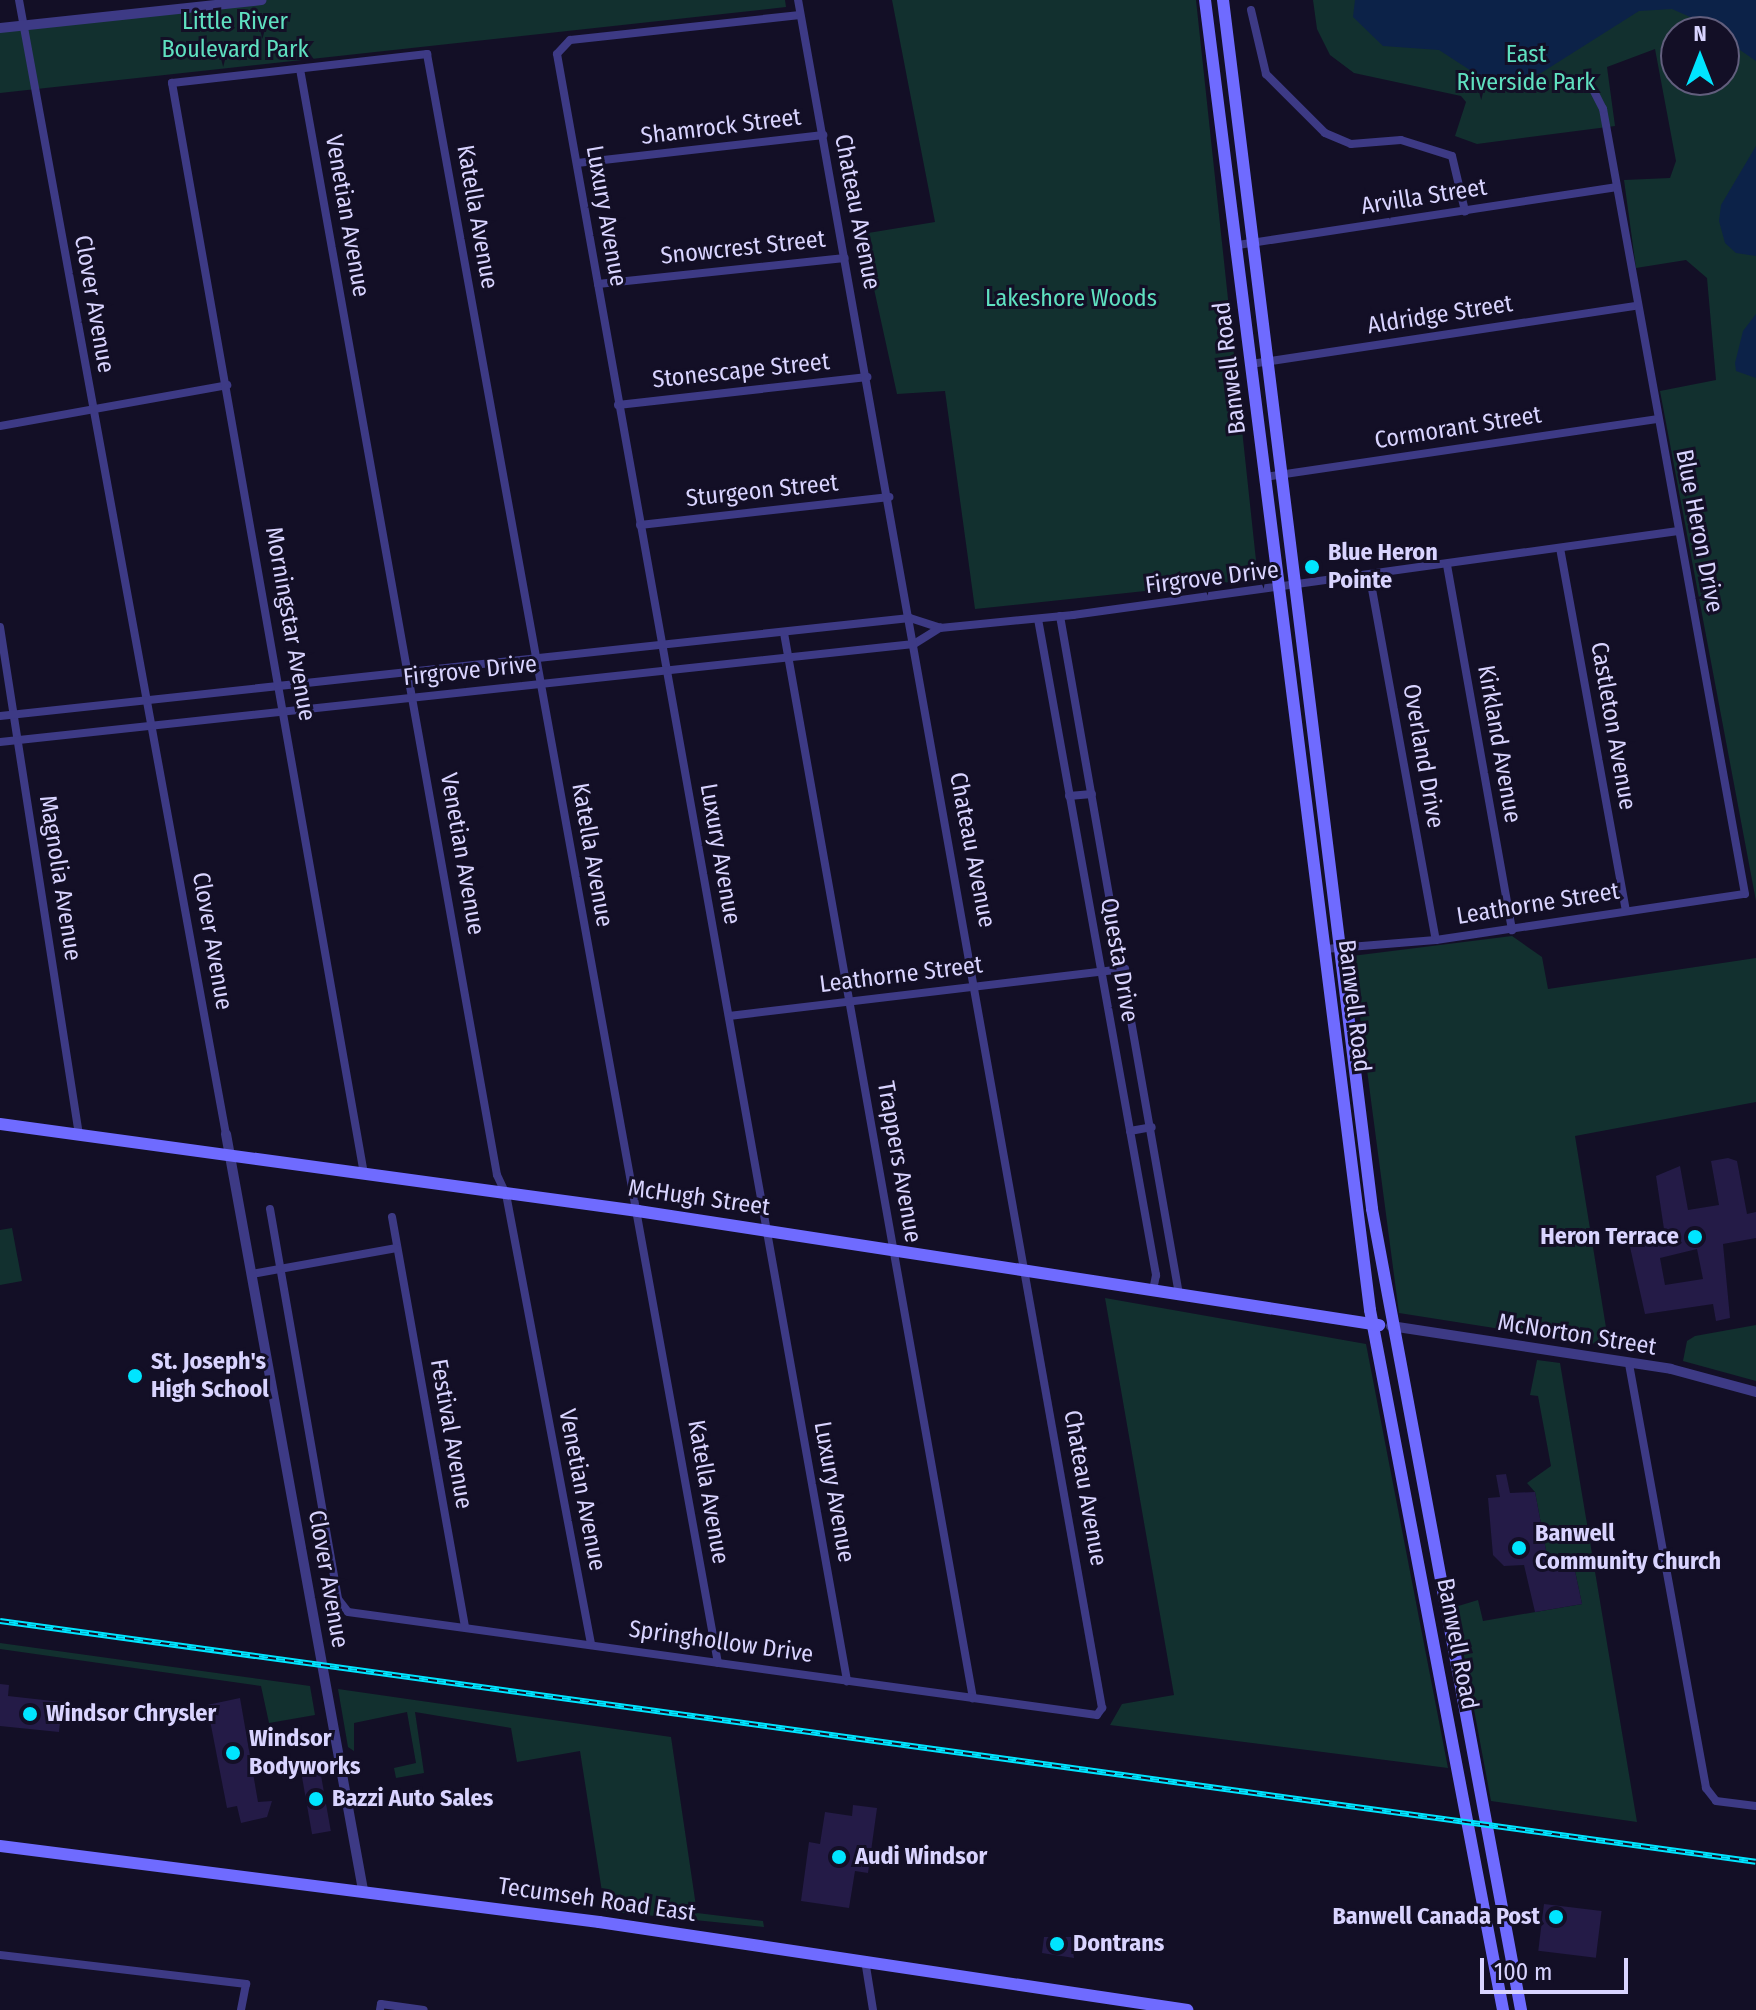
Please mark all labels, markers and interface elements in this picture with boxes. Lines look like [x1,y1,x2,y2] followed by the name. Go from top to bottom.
[161,8,309,64] park label: Little River Boulevard Park
[1660,16,1740,96] north arrow
[1693,20,1707,47] text: N
[1457,41,1595,97] park label: East Riverside Park
[639,103,803,151] street label: Shamrock Street
[828,132,886,292] street label: Chateau Avenue
[319,133,375,299] street label: Venetian Avenue
[450,143,504,291] street label: Katella Avenue
[579,143,633,289] street label: Luxury Avenue
[1359,173,1489,221] street label: Arvilla Street
[659,225,827,271] street label: Snowcrest Street
[68,233,120,375] street label: Clover Avenue
[985,285,1157,313] park label: Lakeshore Woods
[1365,289,1515,341] street label: Aldridge Street
[1208,300,1252,436] street label: Banwell Road
[651,347,831,395] street label: Stonescape Street
[1373,401,1543,455] street label: Cormorant Street
[1669,447,1729,615] street label: Blue Heron Drive
[684,469,840,513] street label: Sturgeon Street
[259,525,321,723] street label: Morningstar Avenue
[1328,539,1438,595] place label: Blue Heron Pointe
[1144,556,1280,600] street label: Firgrove Drive
[1303,558,1321,576] marker: Blue Heron Pointe
[1584,640,1642,812] street label: Castleton Avenue
[402,650,538,692] street label: Firgrove Drive
[1471,663,1527,825] street label: Kirkland Avenue
[1396,682,1450,830] street label: Overland Drive
[943,770,1001,930] street label: Chateau Avenue
[434,771,490,937] street label: Venetian Avenue
[565,781,619,929] street label: Katella Avenue
[693,781,747,927] street label: Luxury Avenue
[33,793,87,963] street label: Magnolia Avenue
[186,870,238,1012] street label: Clover Avenue
[1455,877,1621,931] street label: Leathorne Street
[1094,896,1144,1024] street label: Questa Drive
[1332,938,1376,1074] street label: Banwell Road
[818,951,984,999] street label: Leathorne Street
[871,1079,927,1245] street label: Trappers Avenue
[626,1174,772,1222] street label: McHugh Street
[1540,1223,1679,1251] place label: Heron Terrace
[1686,1228,1704,1246] marker: Heron Terrace
[1496,1308,1658,1362] street label: McNorton Street
[151,1348,269,1404] place label: St. Joseph's High School
[424,1357,478,1511] street label: Festival Avenue
[126,1367,144,1385] marker: St. Joseph's High School
[552,1407,612,1573] street label: Venetian Avenue
[1057,1408,1113,1568] street label: Chateau Avenue
[681,1418,735,1566] street label: Katella Avenue
[807,1419,861,1565] street label: Luxury Avenue
[302,1508,354,1650] street label: Clover Avenue
[1535,1520,1721,1576] place label: Banwell Community Church
[1510,1539,1528,1557] marker: Banwell Community Church
[1430,1576,1484,1712] street label: Banwell Road
[627,1615,815,1669] street label: Springhollow Drive
[46,1700,216,1728] place label: Windsor Chrysler
[21,1705,39,1723] marker: Windsor Chrysler
[249,1725,360,1781] place label: Windsor Bodyworks
[224,1744,242,1762] marker: Windsor Bodyworks
[332,1785,493,1813] place label: Bazzi Auto Sales
[307,1790,325,1808] marker: Bazzi Auto Sales
[855,1843,987,1871] place label: Audi Windsor
[830,1848,848,1866] marker: Audi Windsor
[496,1872,698,1928] street label: Tecumseh Road East
[1332,1903,1540,1931] place label: Banwell Canada Post
[1547,1908,1565,1926] marker: Banwell Canada Post
[1073,1930,1164,1958] place label: Dontrans
[1048,1935,1066,1953] marker: Dontrans
[1484,1942,1632,1992] scale bar
[1494,1958,1552,1986] text: 100 m

